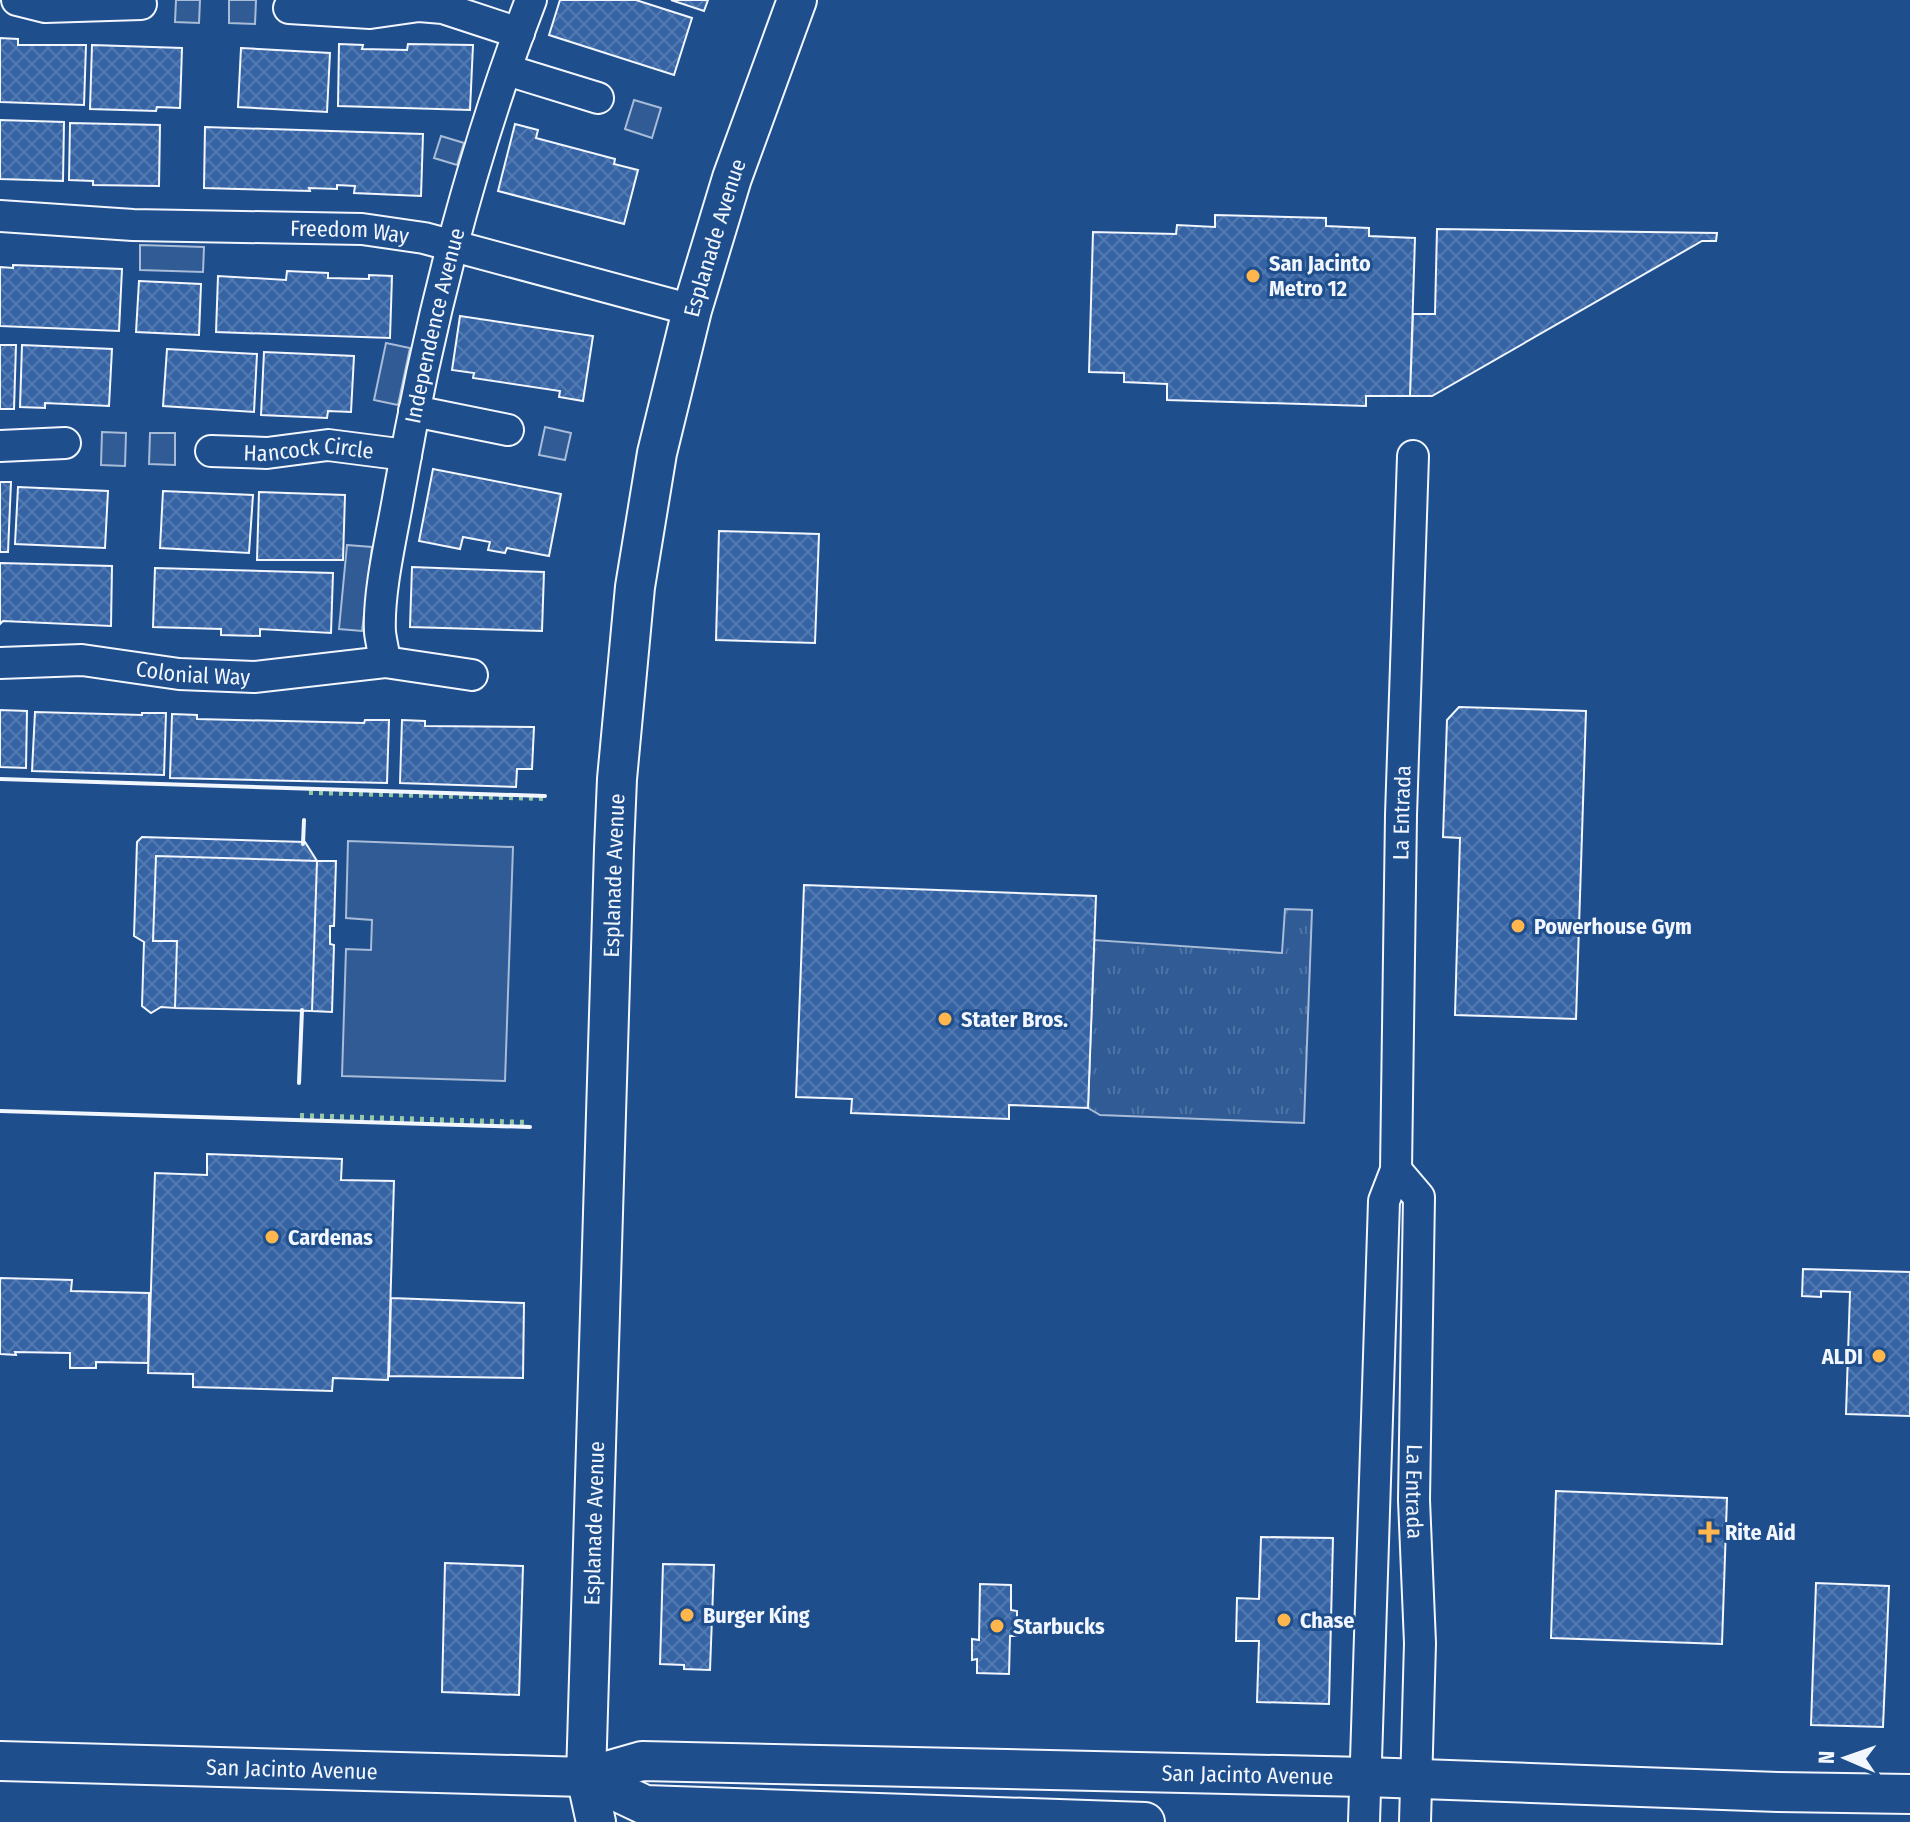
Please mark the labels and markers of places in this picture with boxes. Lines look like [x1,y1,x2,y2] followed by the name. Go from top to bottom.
[1269,250,1371,302] place label: San Jacinto Metro 12
[1244,267,1262,285] marker: San Jacinto Metro 12
[1534,913,1692,940] place label: Powerhouse Gym
[1509,917,1527,935] marker: Powerhouse Gym
[961,1006,1068,1033] place label: Stater Bros.
[936,1010,954,1028] marker: Stater Bros.
[288,1224,373,1251] place label: Cardenas
[263,1228,281,1246] marker: Cardenas
[1821,1343,1863,1370] place label: ALDI
[1870,1347,1888,1365] marker: ALDI
[1725,1519,1796,1546] place label: Rite Aid
[1700,1523,1718,1541] marker: Rite Aid
[703,1602,810,1629] place label: Burger King
[678,1606,696,1624] marker: Burger King
[1300,1607,1354,1634] place label: Chase
[1275,1611,1293,1629] marker: Chase
[1013,1613,1105,1640] place label: Starbucks
[988,1617,1006,1635] marker: Starbucks

